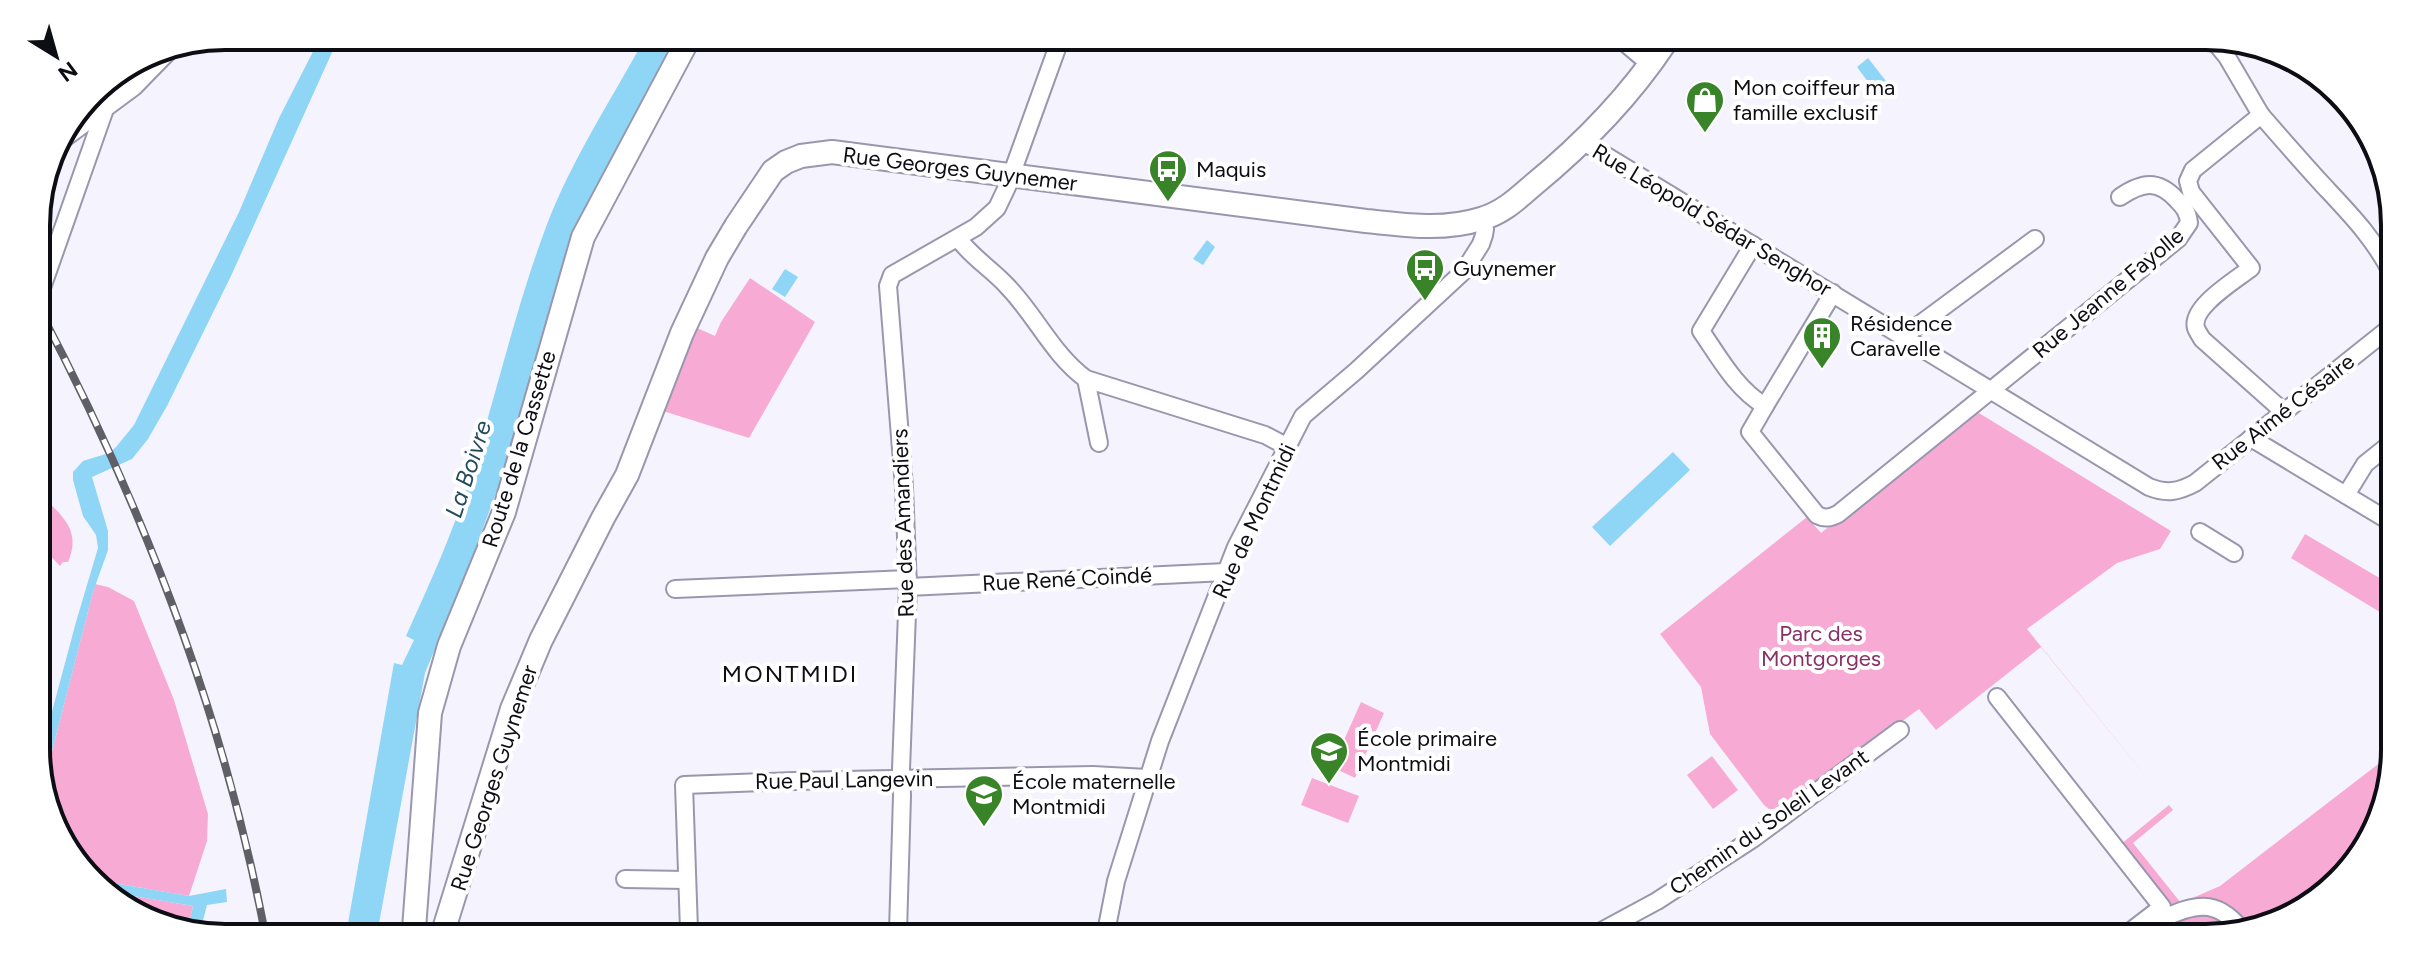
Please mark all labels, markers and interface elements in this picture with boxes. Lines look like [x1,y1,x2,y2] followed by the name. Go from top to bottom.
[16,16,96,96] north arrow
[53,56,83,87] text: N
[1733,74,1895,126] place label: Mon coiffeur ma famille exclusif
[1684,79,1726,134] shop icon: Mon coiffeur ma famille exclusif
[1587,138,1837,303] street label: Rue Léopold Sédar Senghor
[841,141,1079,197] street label: Rue Georges Guynemer
[1147,148,1189,203] bus stop icon: Maquis
[1196,156,1266,183] place label: Maquis
[2027,222,2189,364] street label: Rue Jeanne Fayolle
[1404,247,1446,302] bus stop icon: Guynemer
[1453,255,1557,282] place label: Guynemer
[1850,310,1952,362] place label: Résidence Caravelle
[1801,315,1843,370] building icon: Résidence Caravelle
[476,347,562,551] street label: Route de la Cassette
[2206,348,2360,476] street label: Rue Aimé Césaire
[439,417,497,521] water label: La Boivre
[886,428,920,618] street label: Rue des Amandiers
[1206,439,1302,603] street label: Rue de Montmidi
[981,561,1153,597] street label: Rue René Coindé
[1761,620,1881,672] park label: Parc des Montgorges
[722,659,858,688] district label: MONTMIDI
[445,661,543,894] street label: Rue Georges Guynemer
[1357,725,1497,777] place label: École primaire Montmidi
[1308,730,1350,785] school or university icon: École primaire Montmidi
[1664,743,1874,901] street label: Chemin du Soleil Levant
[755,765,933,795] street label: Rue Paul Langevin
[1012,768,1176,820] place label: École maternelle Montmidi
[963,773,1005,828] school or university icon: École maternelle Montmidi

